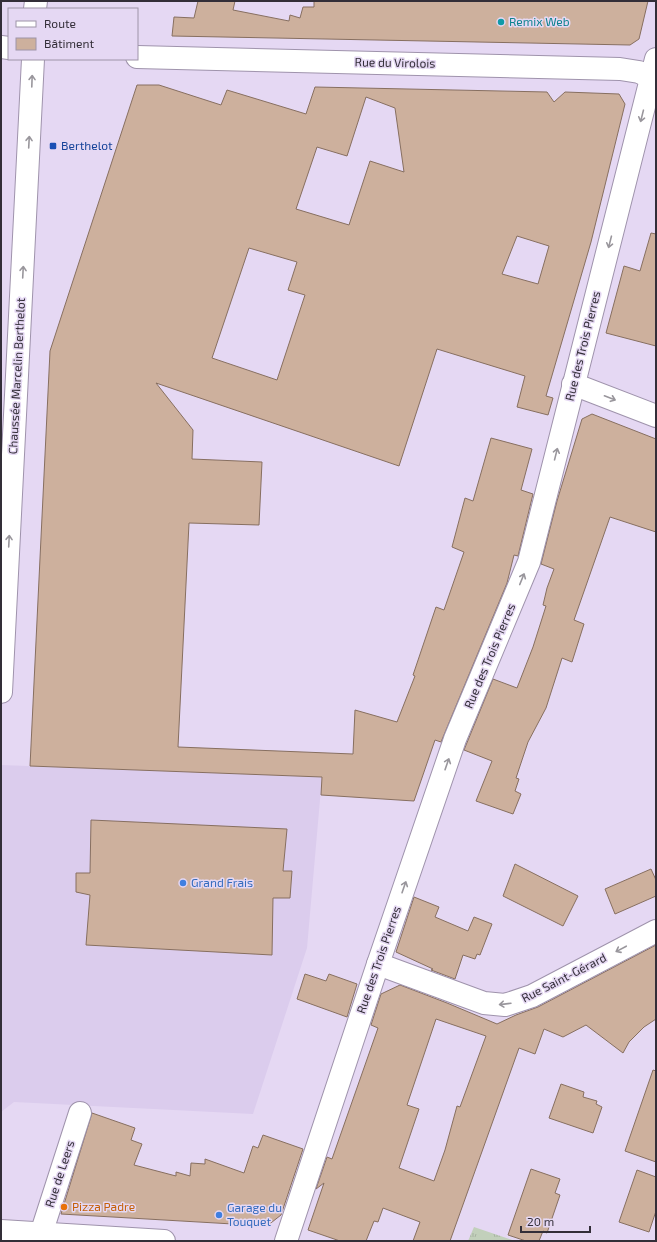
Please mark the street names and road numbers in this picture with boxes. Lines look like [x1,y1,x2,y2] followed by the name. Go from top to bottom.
[355,54,435,70] street label: Rue du Virolois
[562,289,602,402] street label: Rue des Trois Pierres
[5,297,27,455] street label: Chaussée Marcelin Berthelot
[461,601,518,710] street label: Rue des Trois Pierres
[353,904,403,1015] street label: Rue des Trois Pierres
[519,950,608,1005] street label: Rue Saint-Gérard
[42,1139,76,1209] street label: Rue de Leers

